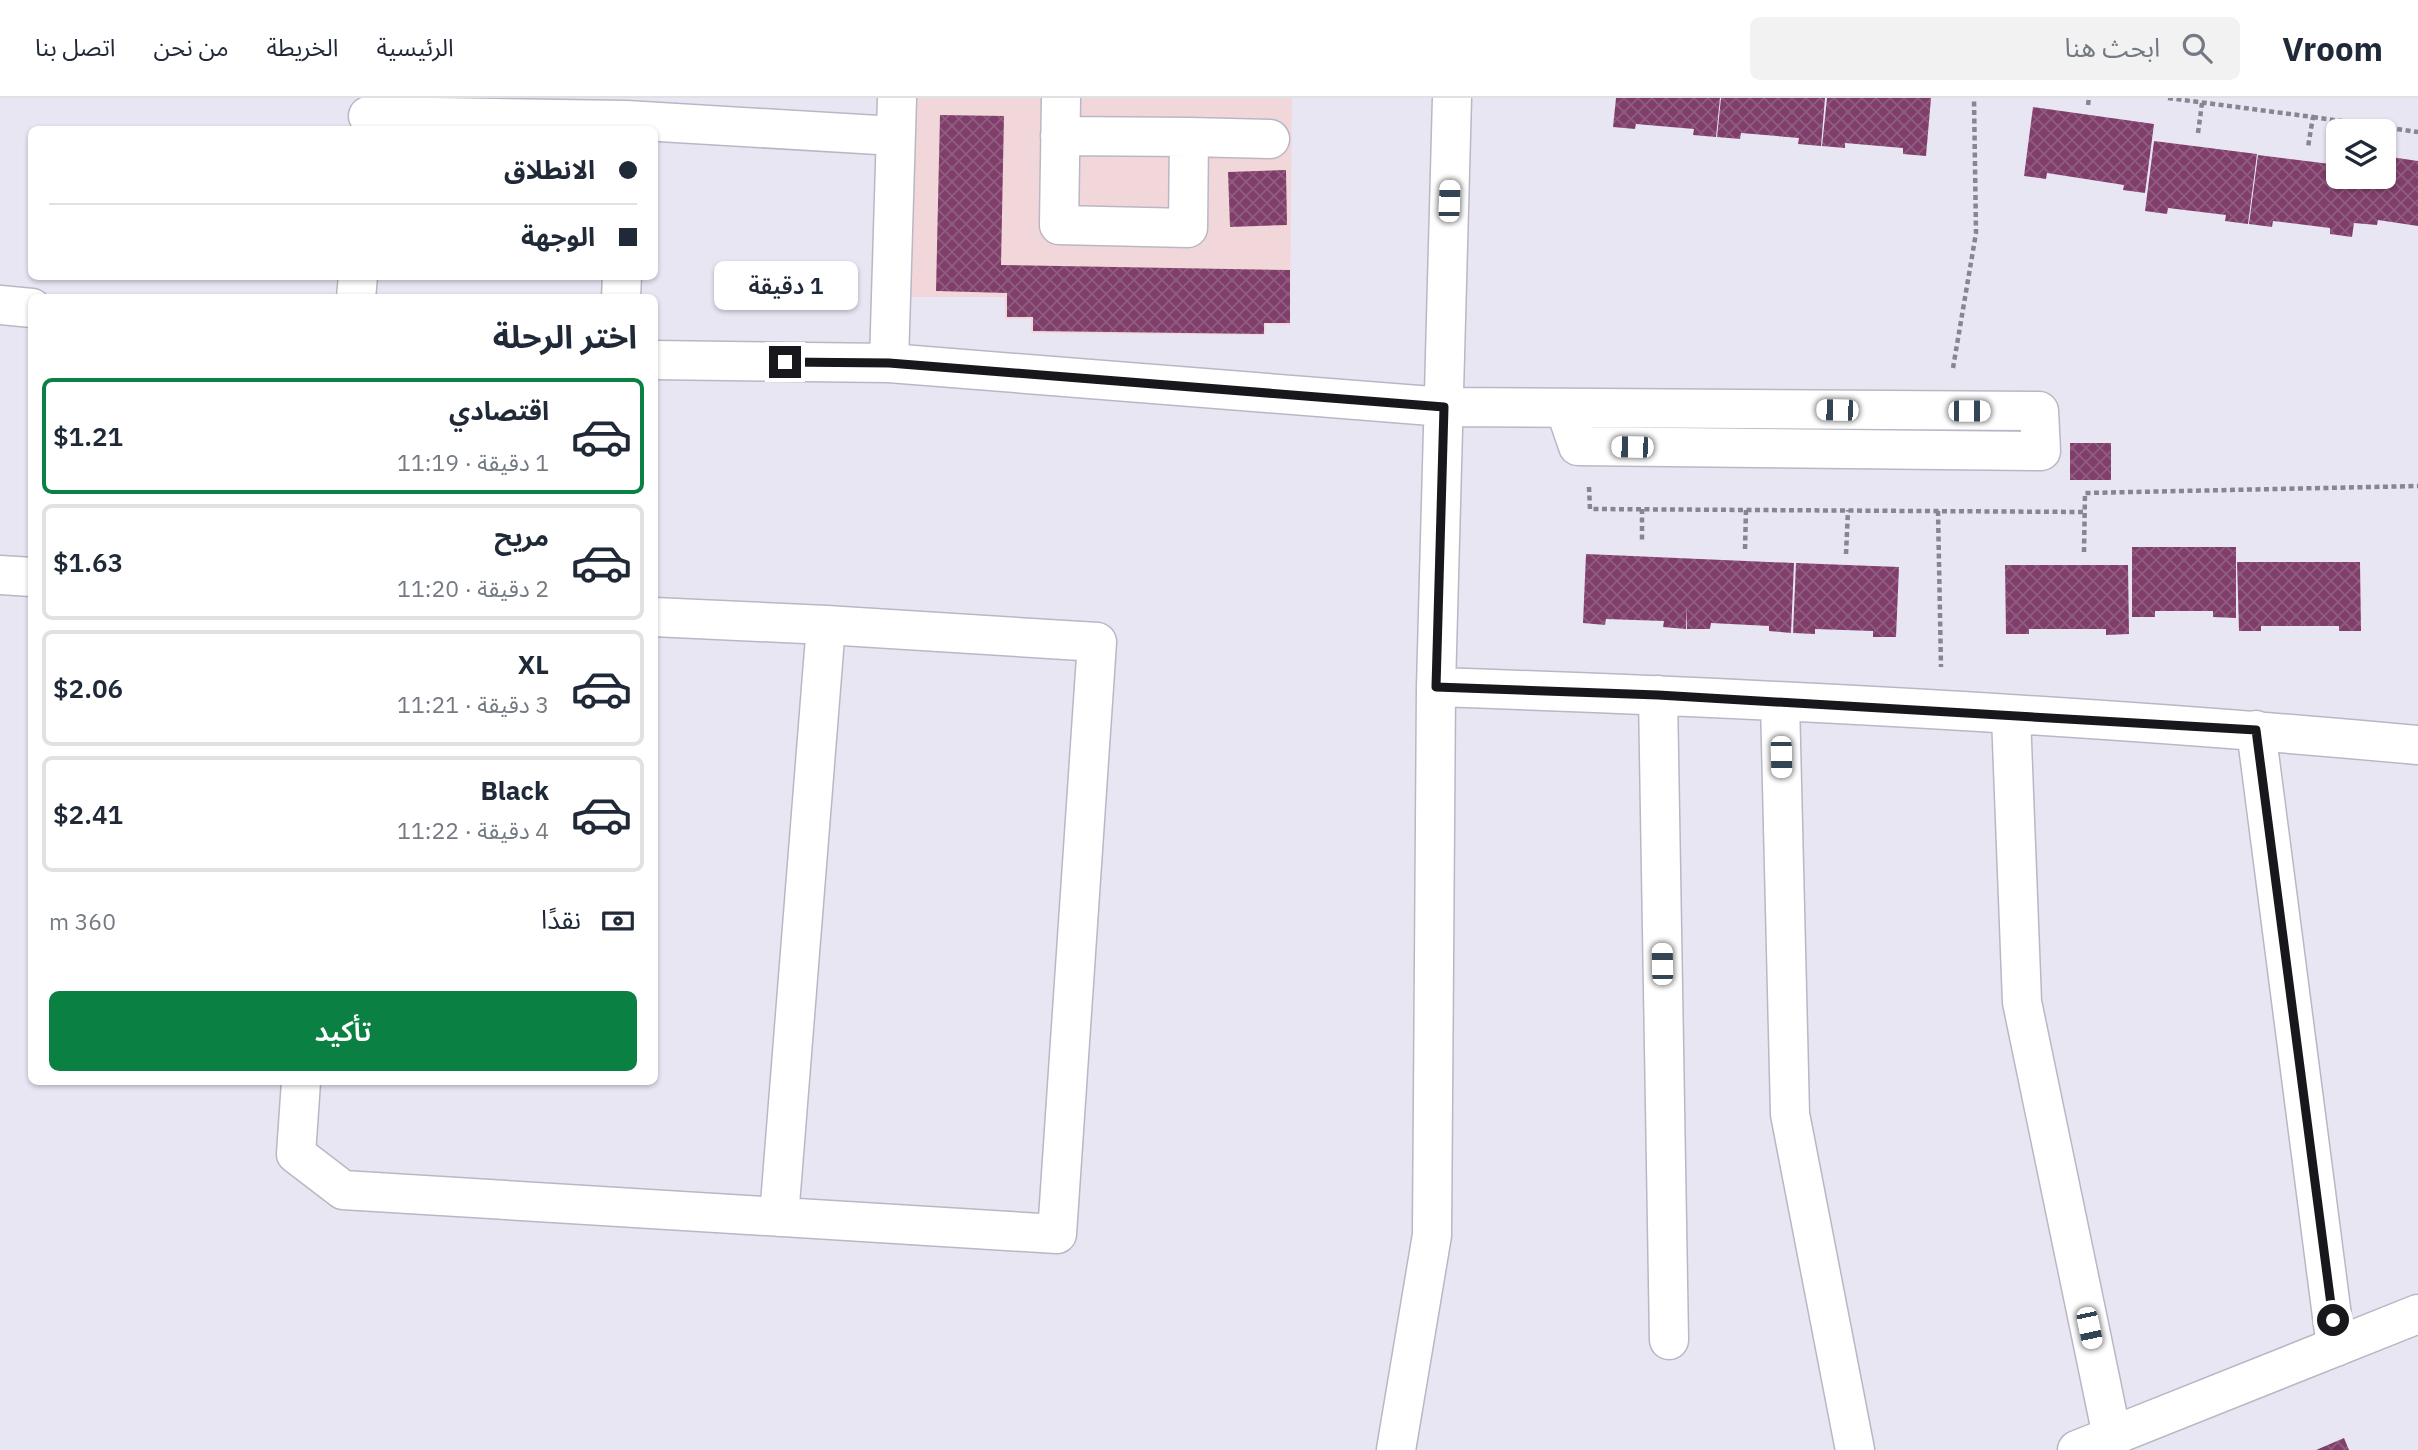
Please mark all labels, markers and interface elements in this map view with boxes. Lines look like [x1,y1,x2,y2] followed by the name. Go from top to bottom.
[1750,17,2240,80] search box
[2282,27,2383,70] text: Vroom
[2178,29,2216,67] icon: search
[2065,30,2160,64] text: ابحث هنا
[35,31,116,63] text: اتصل بنا
[154,31,229,63] text: من نحن
[267,31,339,63] text: الخريطة
[377,31,454,63] text: الرئيسية
[2326,119,2396,189] map controls
[2326,119,2396,189] button: layers
[504,152,595,186] text: الانطلاق
[1438,180,1461,222] car
[521,219,595,253] text: الوجهة
[713,260,857,310] callout: 1 دقيقة
[748,270,824,300] text: 1 دقيقة
[493,315,637,357] text: اختر الرحلة
[769,346,801,378] route end
[449,393,549,427] text: اقتصادي
[1816,399,1859,421] car
[1949,401,1991,422] car
[570,405,633,468] icon: car
[53,419,123,453] text: $1.21
[1611,436,1654,458] car
[397,447,549,477] text: 1 دقيقة · 11:19
[494,519,549,553] text: مريح
[570,531,633,594] icon: car
[53,545,123,579] text: $1.63
[397,573,549,603] text: 2 دقيقة · 11:20
[518,647,549,681] text: XL
[570,657,633,720] icon: car
[53,671,123,705] text: $2.06
[397,689,549,719] text: 3 دقيقة · 11:21
[1771,736,1792,778] car
[481,773,549,807] text: Black
[570,783,633,846] icon: car
[53,797,123,831] text: $2.41
[397,815,549,845] text: 4 دقيقة · 11:22
[541,902,581,936] text: نقدًا
[599,902,637,940] icon: cash
[49,906,116,936] text: 360 m
[1652,943,1673,985] car
[49,991,637,1071] button: تأكيد
[2317,1304,2349,1336] route start
[2075,1305,2104,1351] car

